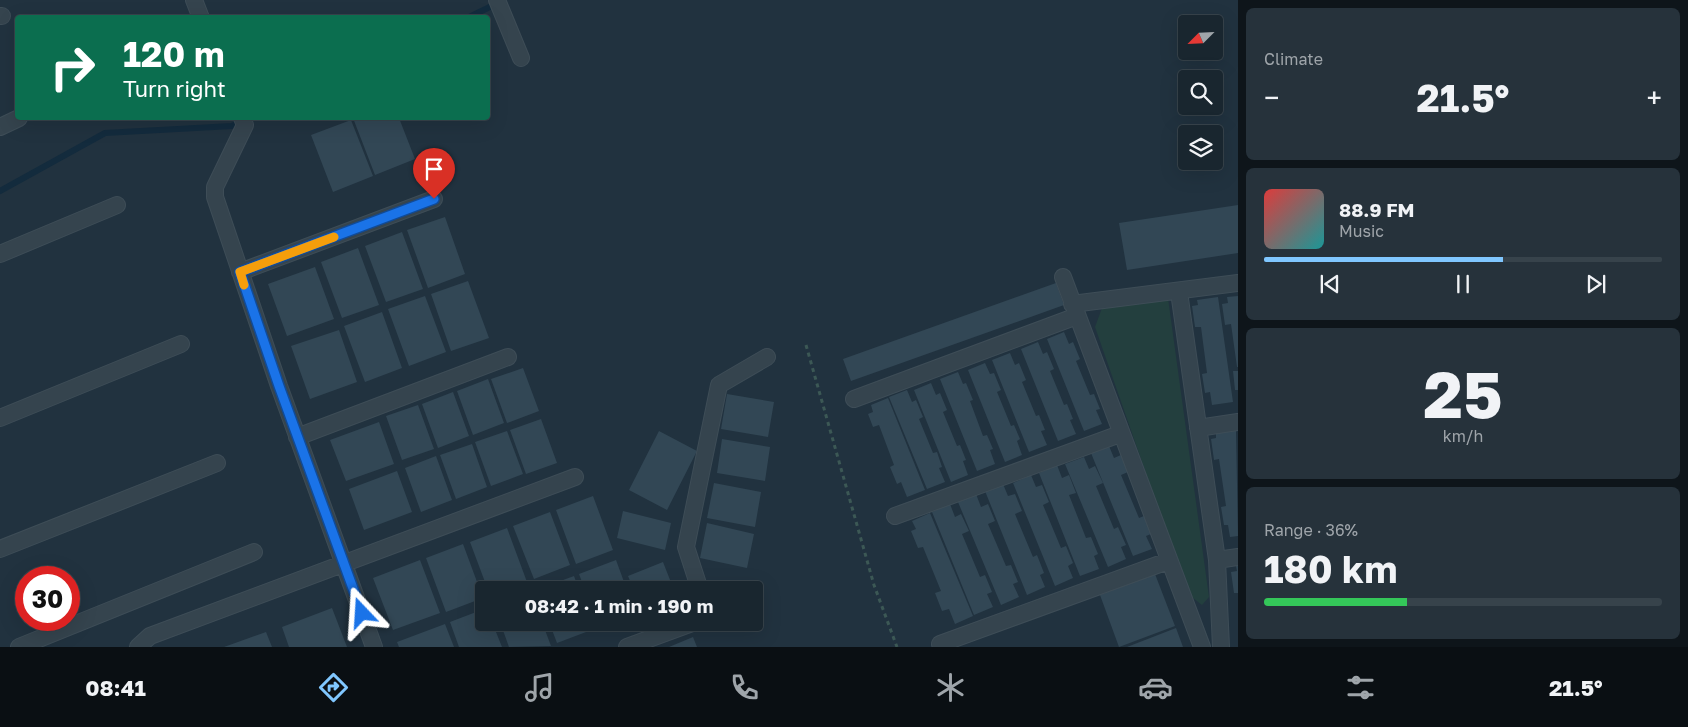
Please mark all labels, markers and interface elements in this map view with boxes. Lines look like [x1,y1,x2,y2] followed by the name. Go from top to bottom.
[1178,15,1222,60] north arrow
[1178,15,1223,170] map controls
[123,33,225,75] text: 120 m
[40,35,105,100] icon: right
[1264,49,1323,69] text: Climate
[1178,70,1223,115] button: search
[123,75,226,102] text: Turn right
[1417,75,1509,120] text: 21.5°
[1264,81,1279,114] text: −
[1647,81,1662,114] text: +
[1178,125,1223,170] button: layers
[413,148,455,199] pin
[420,155,448,183] icon: arrive
[1339,198,1414,221] text: 88.9 FM
[1339,221,1384,241] text: Music
[1316,270,1344,298] icon: previous
[1449,270,1477,298] icon: pause
[1582,270,1610,298] icon: next
[1423,354,1503,432] text: 25
[1443,426,1483,446] text: km/h
[1264,520,1358,540] text: Range · 36%
[1264,546,1397,591] text: 180 km
[15,566,80,631] speed limit sign: 30
[335,586,387,638] position arrow
[525,594,713,617] text: 08:42 · 1 min · 190 m
[316,670,351,705] icon: directions
[522,670,557,705] icon: music
[727,670,762,705] icon: phone
[933,670,968,705] icon: climate
[1138,670,1173,705] icon: car
[1343,670,1378,705] icon: filters
[85,674,146,701] text: 08:41
[1549,674,1603,701] text: 21.5°

